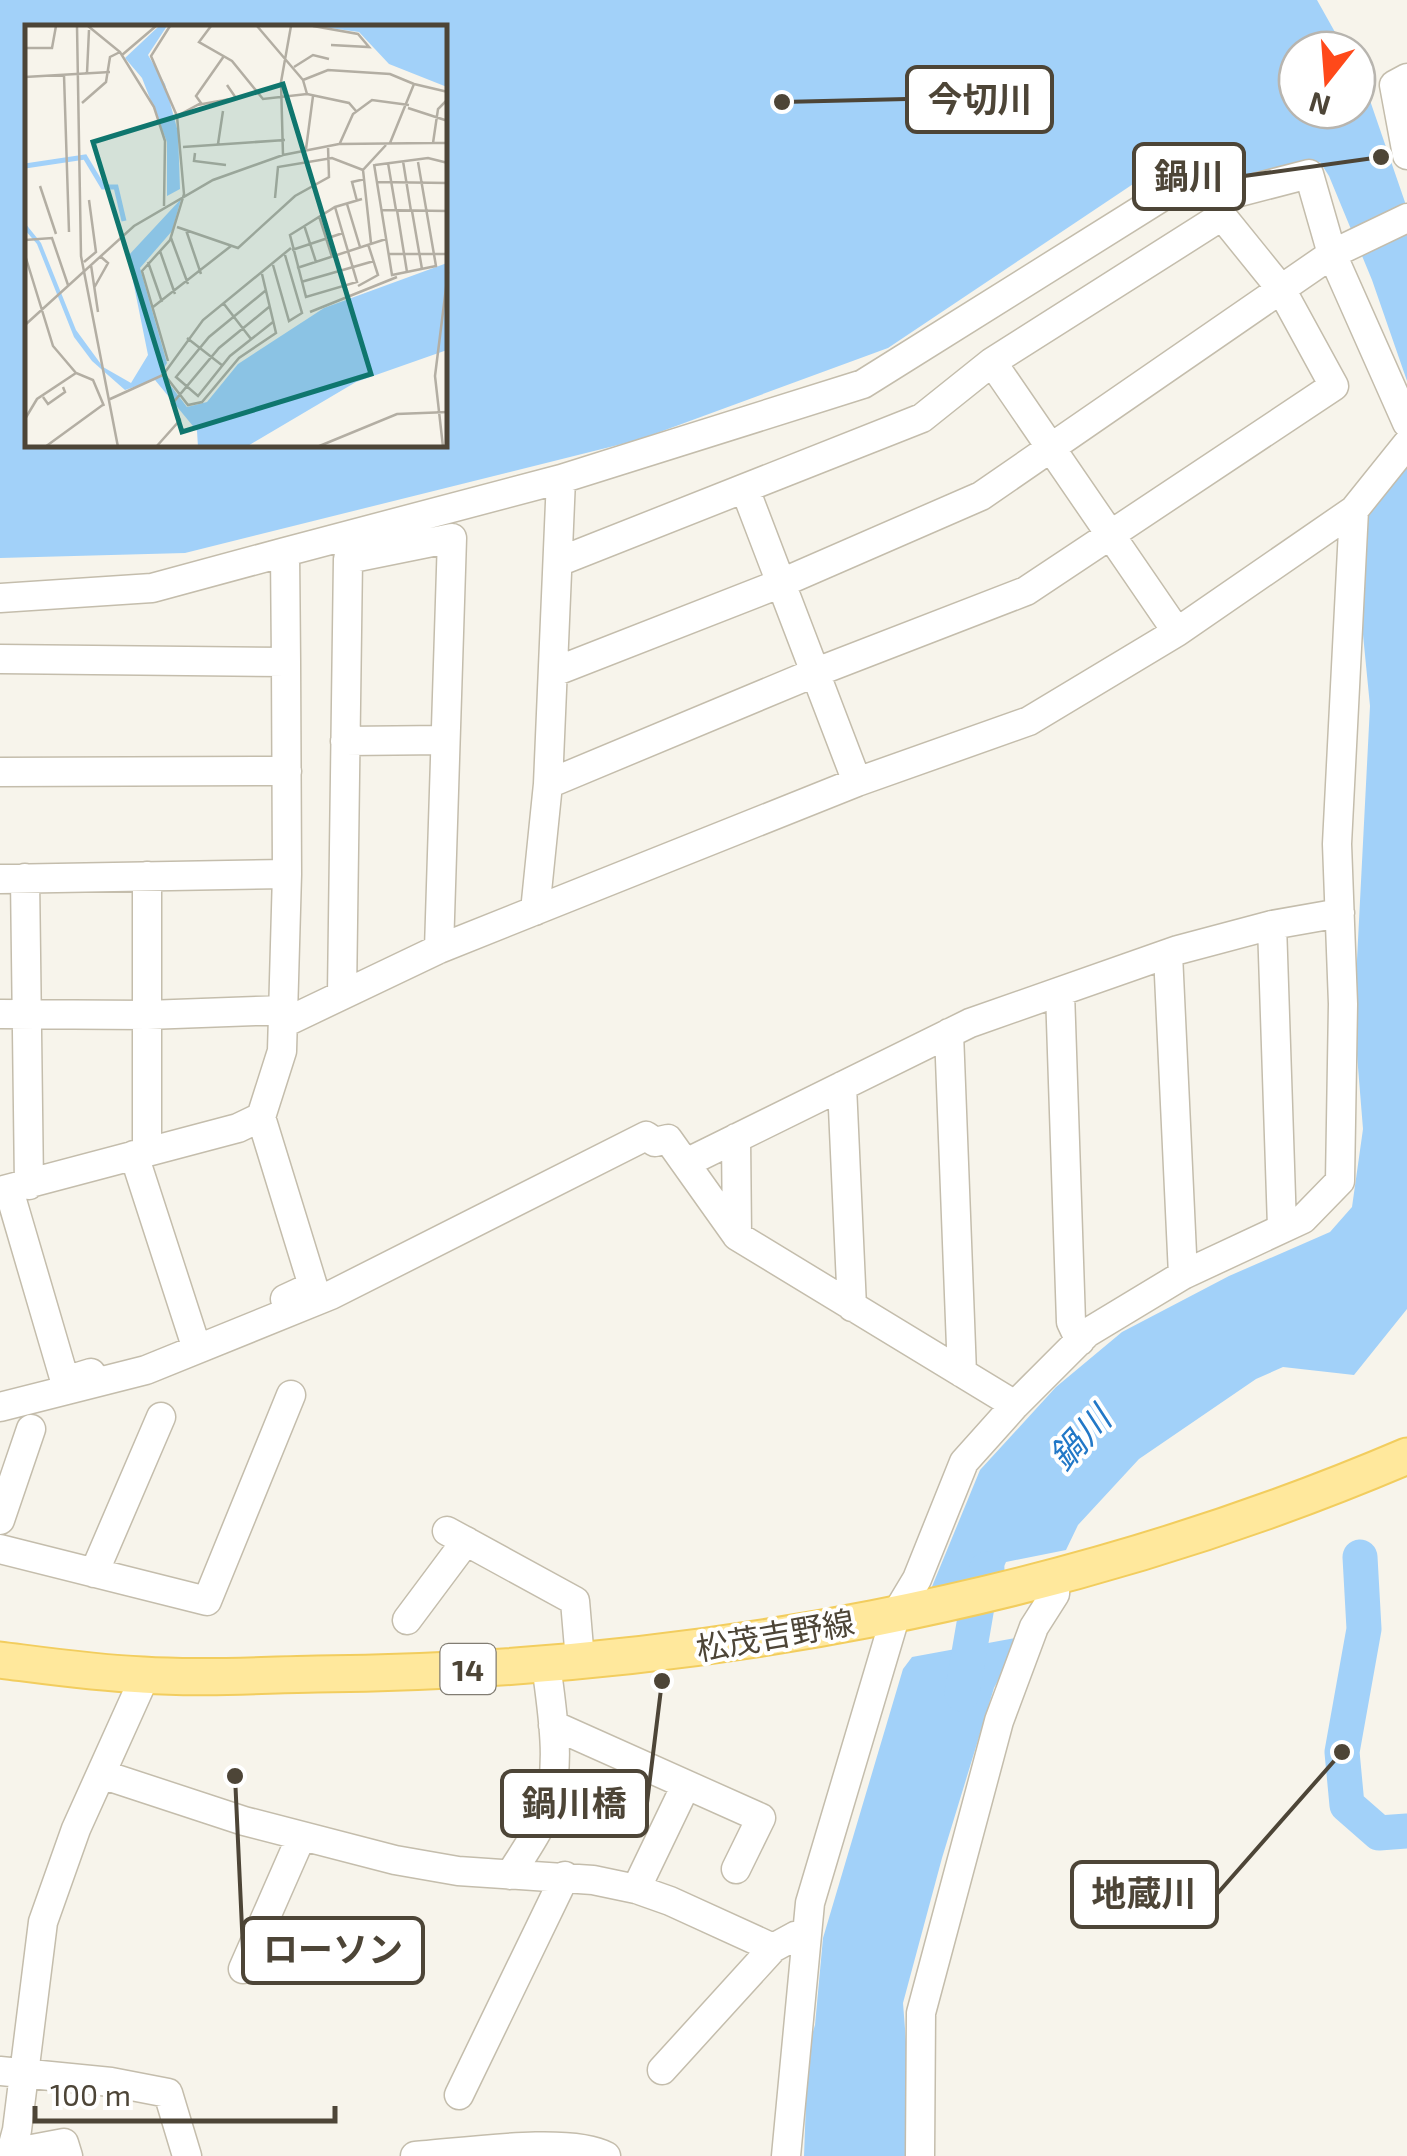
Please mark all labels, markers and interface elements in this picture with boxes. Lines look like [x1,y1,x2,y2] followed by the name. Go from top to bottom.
[25,25,448,448] inset map
[1277,30,1377,130] north arrow
[907,67,1052,132] callout: 今切川
[927,77,1033,119] text: 今切川
[1305,86,1334,124] text: N
[1134,144,1244,209] callout: 鍋川
[1154,154,1224,196] text: 鍋川
[1040,1394,1121,1477] water label: 鍋川
[693,1601,857,1667] street label: 松茂吉野線
[440,1644,496,1694] road number: 14
[502,1771,647,1836] callout: 鍋川橋
[521,1781,627,1823] text: 鍋川橋
[1072,1862,1217,1927] callout: 地蔵川
[1091,1871,1197,1913] text: 地蔵川
[243,1918,423,1983] callout: ローソン
[263,1927,403,1969] text: ローソン
[35,2061,335,2123] scale bar
[50,2076,131,2112] text: 100 m

